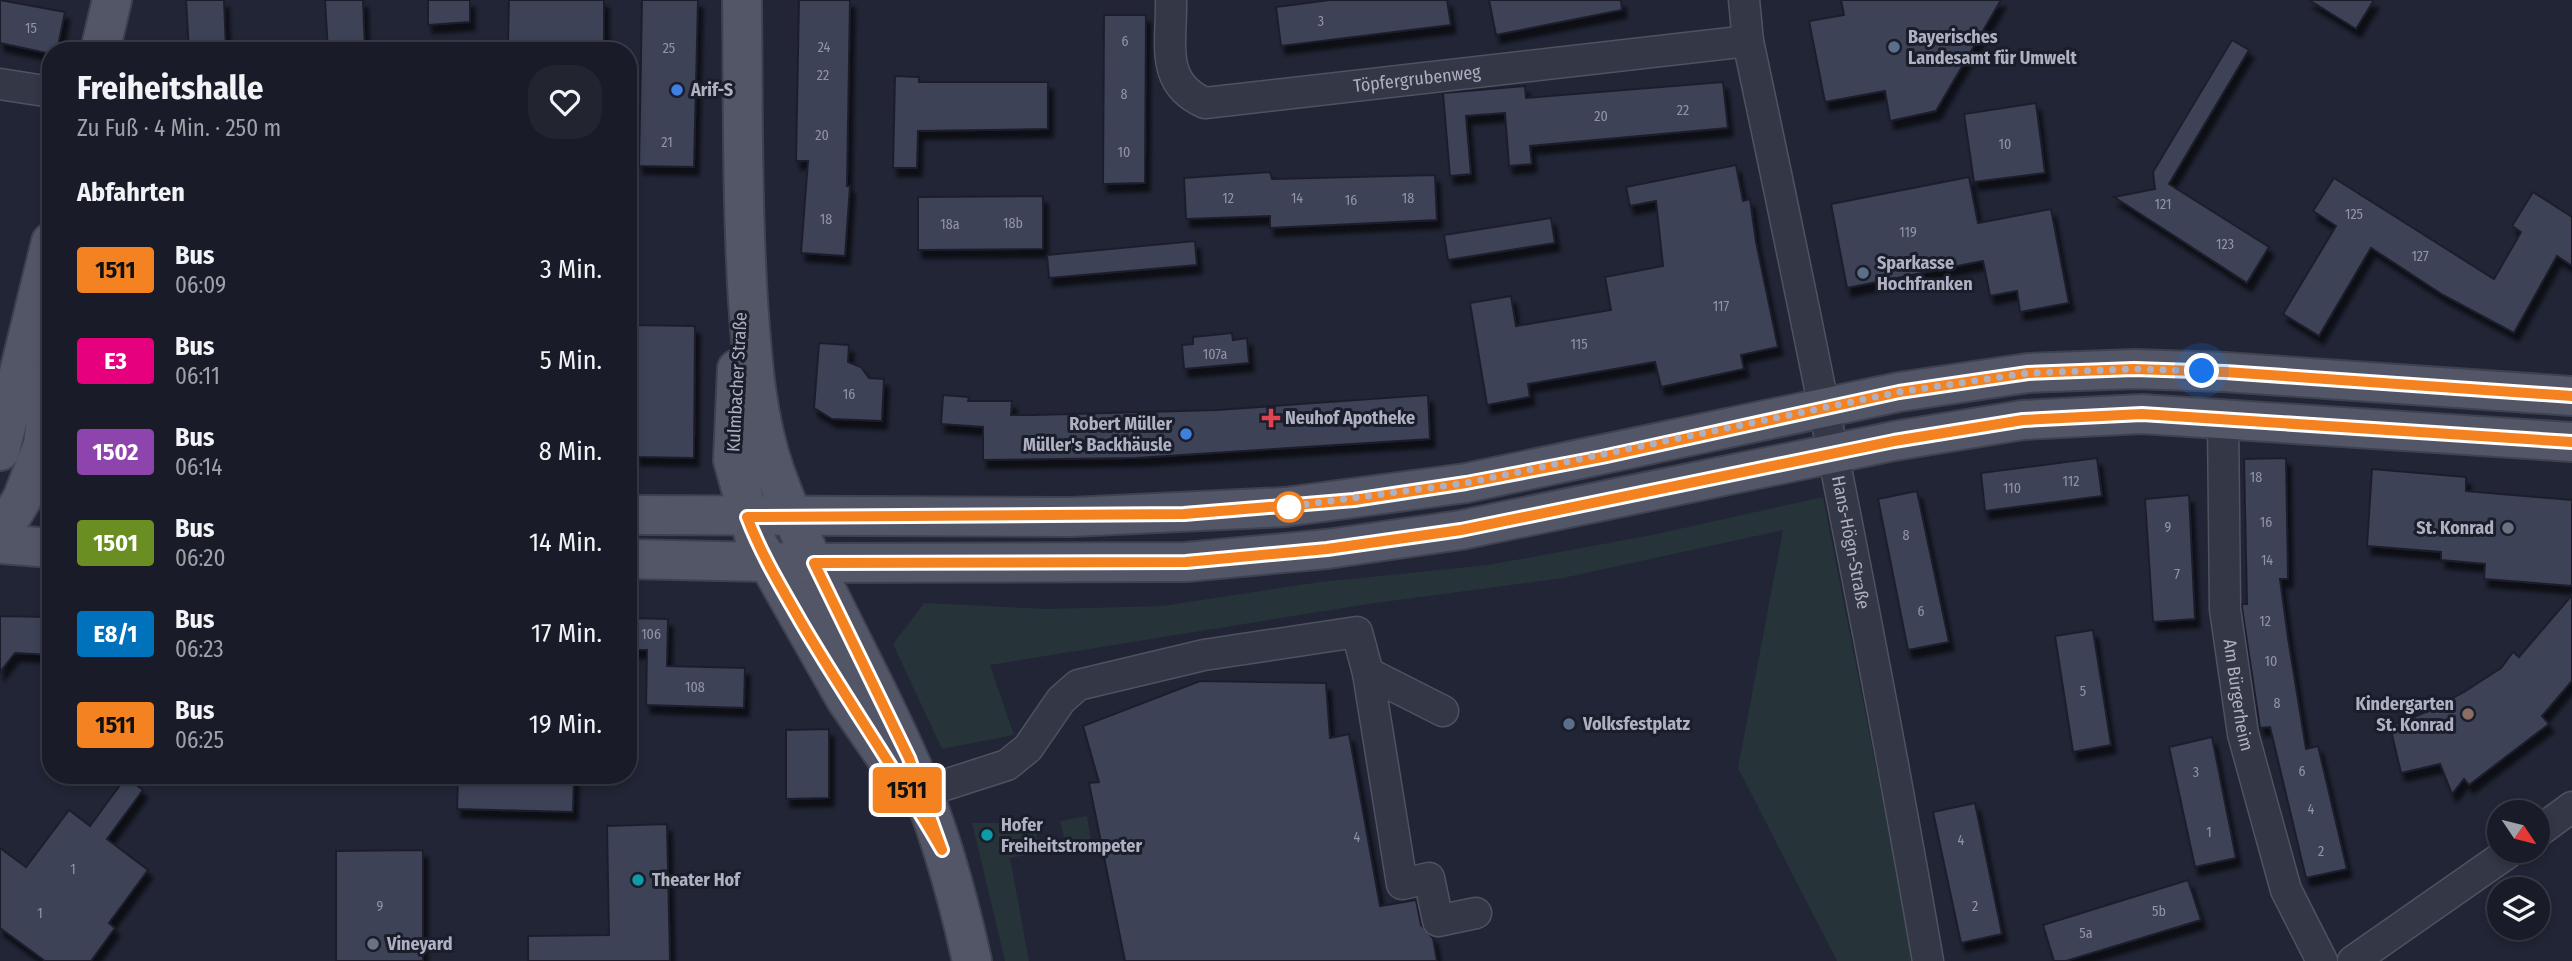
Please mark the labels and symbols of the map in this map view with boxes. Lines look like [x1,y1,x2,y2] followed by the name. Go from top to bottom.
[1318,13,1324,30] house number: 3
[25,20,37,37] house number: 15
[1908,26,2077,69] place label: Bayerisches Landesamt für Umwelt
[1122,33,1129,50] house number: 6
[818,39,831,56] house number: 24
[1886,39,1902,55] marker: Bayerisches Landesamt für Umwelt
[663,40,675,57] house number: 25
[1352,61,1482,97] street label: Töpfergrubenweg
[817,67,829,84] house number: 22
[690,79,733,101] place label: Arif-S
[669,82,685,98] marker: Arif-S
[1121,86,1128,103] house number: 8
[1677,102,1689,119] house number: 22
[1594,108,1608,125] house number: 20
[815,127,829,144] house number: 20
[661,134,673,151] house number: 21
[1999,136,2011,153] house number: 10
[1118,144,1130,161] house number: 10
[1222,190,1234,207] house number: 12
[1291,190,1303,207] house number: 14
[1402,190,1414,207] house number: 18
[1345,192,1357,209] house number: 16
[2155,196,2171,213] house number: 121
[2345,206,2363,223] house number: 125
[820,211,832,228] house number: 18
[1003,215,1023,232] house number: 18b
[940,216,960,233] house number: 18a
[1899,224,1917,241] house number: 119
[2216,236,2234,253] house number: 123
[2411,248,2429,265] house number: 127
[1877,252,1973,295] place label: Sparkasse Hochfranken
[1855,265,1871,281] marker: Sparkasse Hochfranken
[1713,298,1730,315] house number: 117
[722,311,752,453] street label: Kulmbacher Straße
[1570,336,1588,353] house number: 115
[1203,346,1227,363] house number: 107a
[2184,353,2219,388] your location
[843,386,855,403] house number: 16
[1285,407,1415,429] place label: Neuhof Apotheke
[1263,410,1279,426] marker: Neuhof Apotheke
[1023,413,1172,456] place label: Robert Müller Müller's Backhäusle
[1178,426,1194,442] marker: Robert Müller Müller's Backhäusle
[2250,469,2262,486] house number: 18
[2063,473,2079,490] house number: 112
[1827,474,1875,611] street label: Hans-Högn-Straße
[2003,480,2021,497] house number: 110
[1274,492,1304,522] unlabelled marker
[2260,514,2272,531] house number: 16
[2416,517,2494,539] place label: St. Konrad
[2165,519,2172,536] house number: 9
[2500,520,2516,536] marker: St. Konrad
[1903,527,1910,544] house number: 8
[2261,552,2273,569] house number: 14
[2174,566,2180,583] house number: 7
[1918,603,1925,620] house number: 6
[2259,613,2271,630] house number: 12
[641,626,661,643] house number: 106
[2218,638,2258,754] street label: Am Bürgerheim
[2265,653,2277,670] house number: 10
[685,679,705,696] house number: 108
[2080,683,2086,700] house number: 5
[2355,693,2454,736] place label: Kindergarten St. Konrad
[2274,695,2281,712] house number: 8
[2460,706,2476,722] marker: Kindergarten St. Konrad
[1582,713,1690,735] place label: Volksfestplatz
[1561,716,1577,732] marker: Volksfestplatz
[2299,763,2306,780] house number: 6
[2193,764,2199,781] house number: 3
[858,767,956,813] line badge: 1511
[2487,800,2550,863] north arrow
[2308,801,2315,818] house number: 4
[1001,814,1142,857] place label: Hofer Freiheitstrompeter
[2206,824,2212,841] house number: 1
[979,827,995,843] marker: Hofer Freiheitstrompeter
[1354,829,1361,846] house number: 4
[1958,832,1965,849] house number: 4
[2318,843,2324,860] house number: 2
[70,861,76,878] house number: 1
[652,869,742,891] place label: Theater Hof
[630,872,646,888] marker: Theater Hof
[377,898,384,915] house number: 9
[1972,898,1978,915] house number: 2
[2152,903,2166,920] house number: 5b
[37,905,43,922] house number: 1
[2079,925,2093,942] house number: 5a
[386,933,453,955] place label: Vineyard
[365,936,381,952] marker: Vineyard

